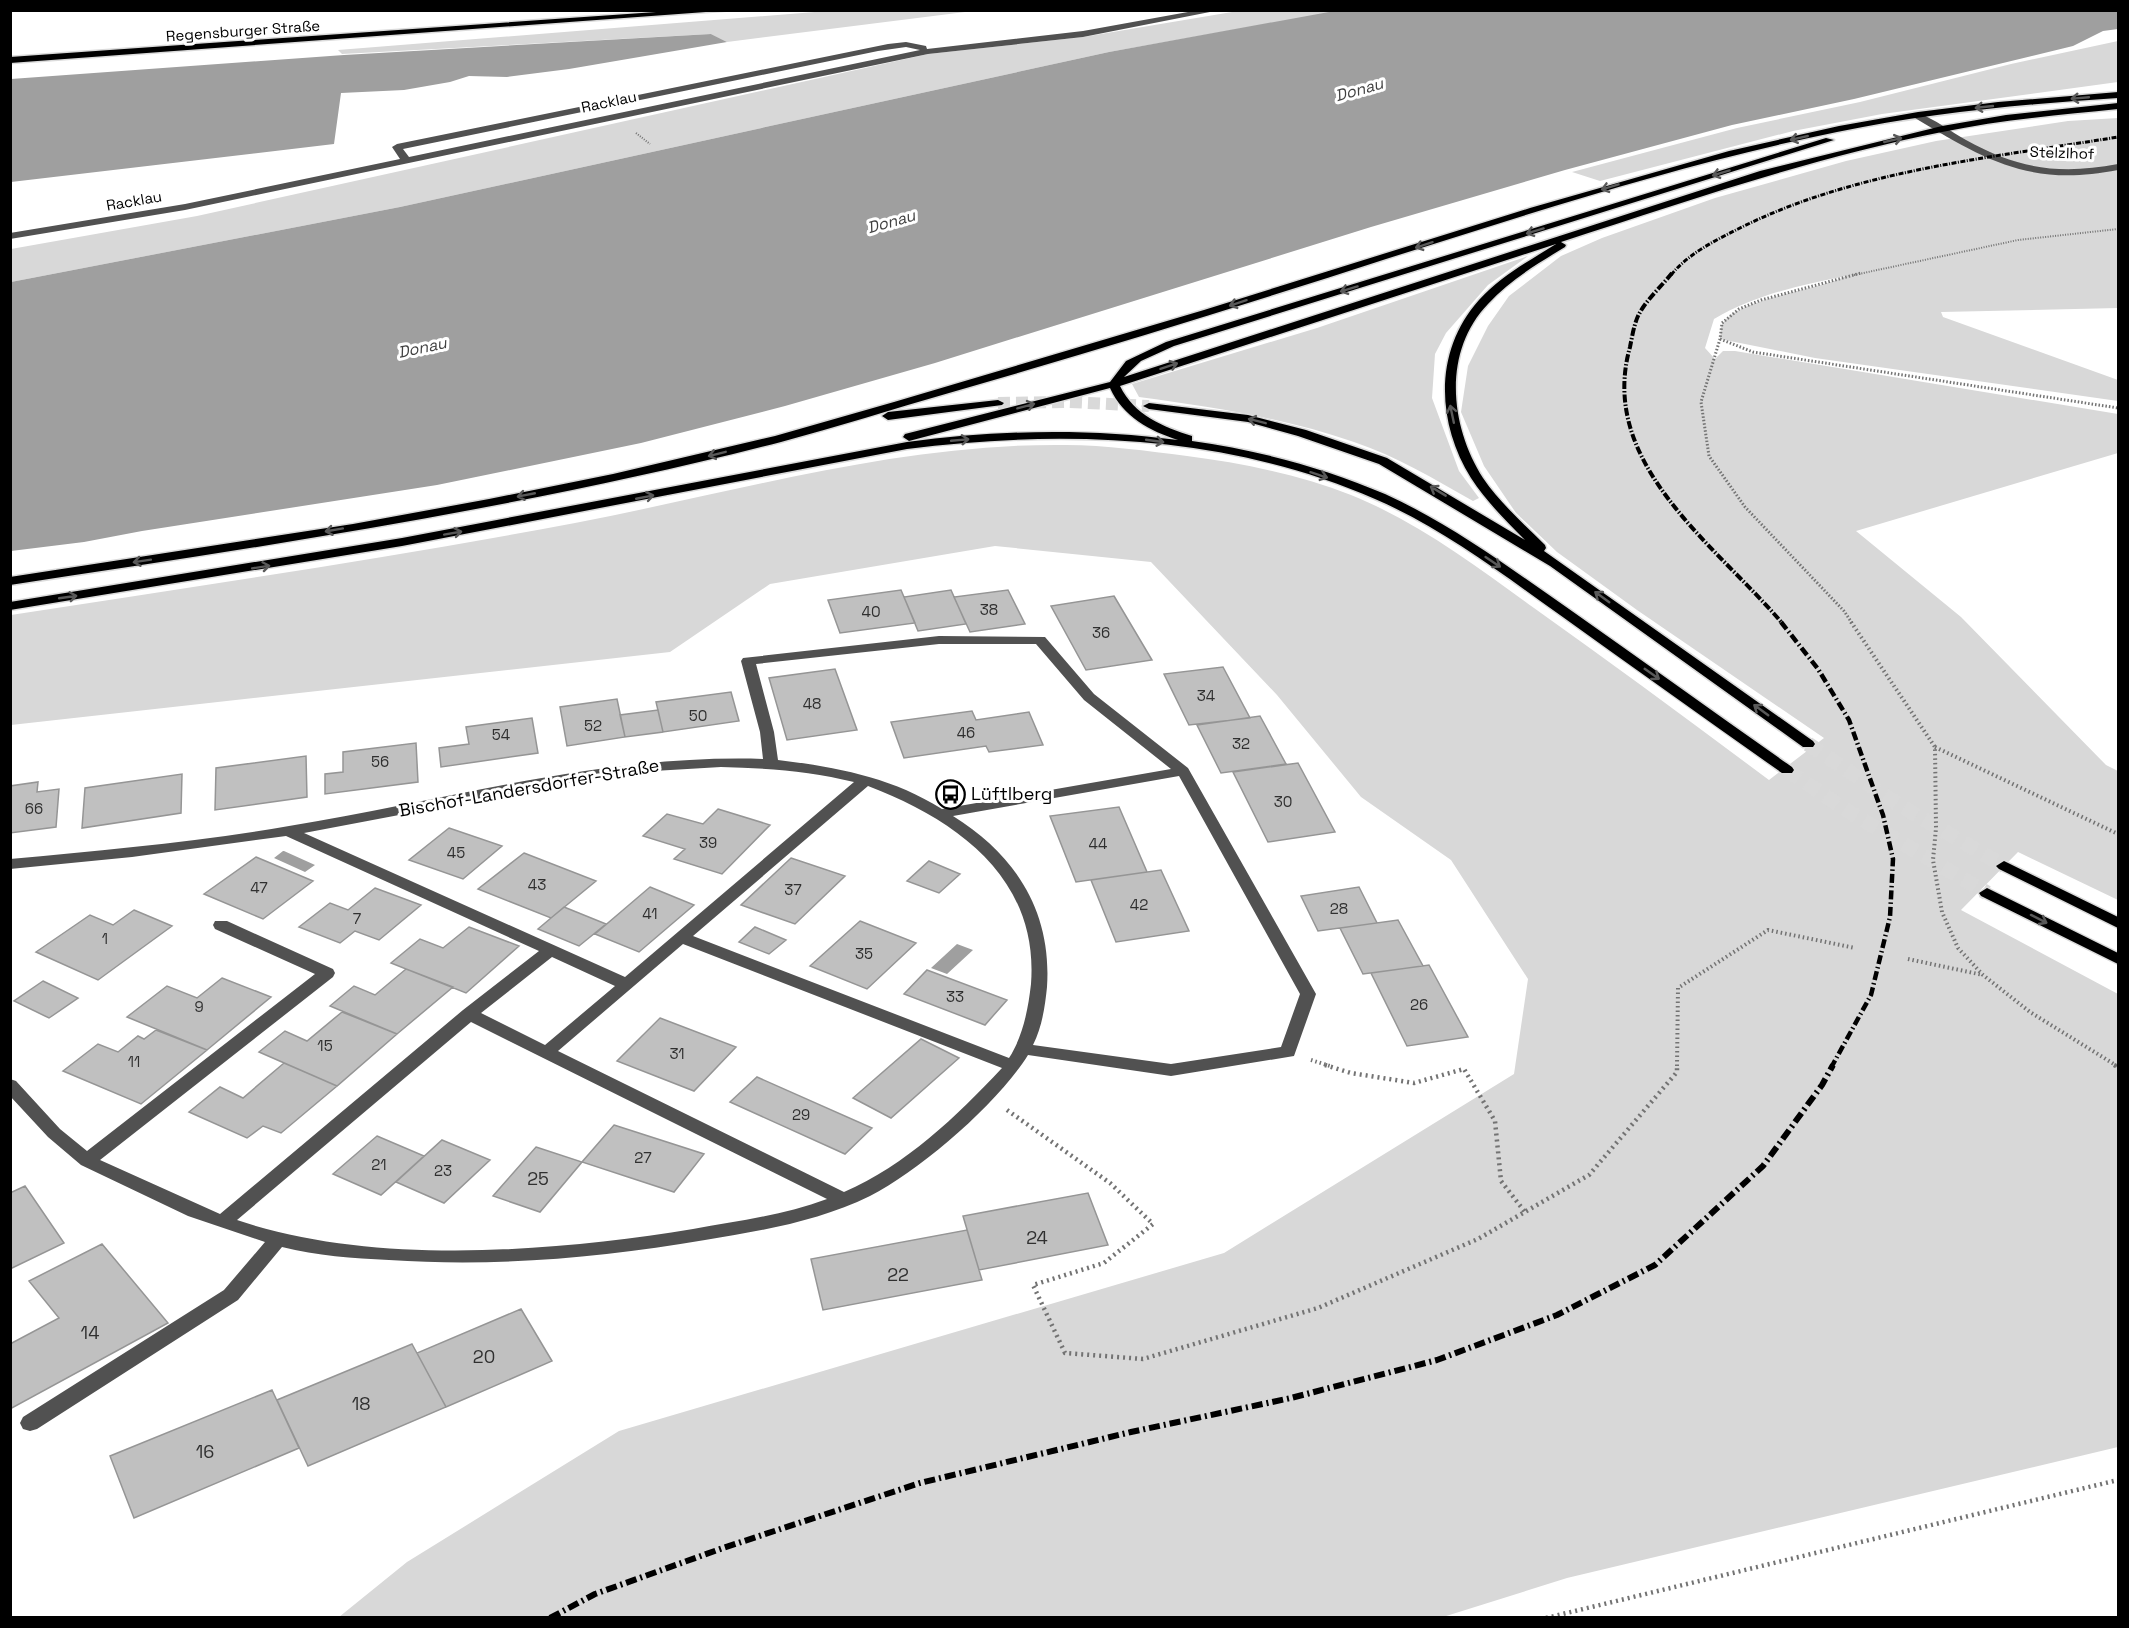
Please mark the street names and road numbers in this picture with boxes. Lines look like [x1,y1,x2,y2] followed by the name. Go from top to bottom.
[165,16,321,45] street label: Regensburger Straße
[579,86,638,117] street label: Racklau
[2029,142,2095,163] street label: Stelzlhof
[105,186,163,215] street label: Racklau
[397,753,661,822] street label: Bischof-Landersdorfer-Straße

